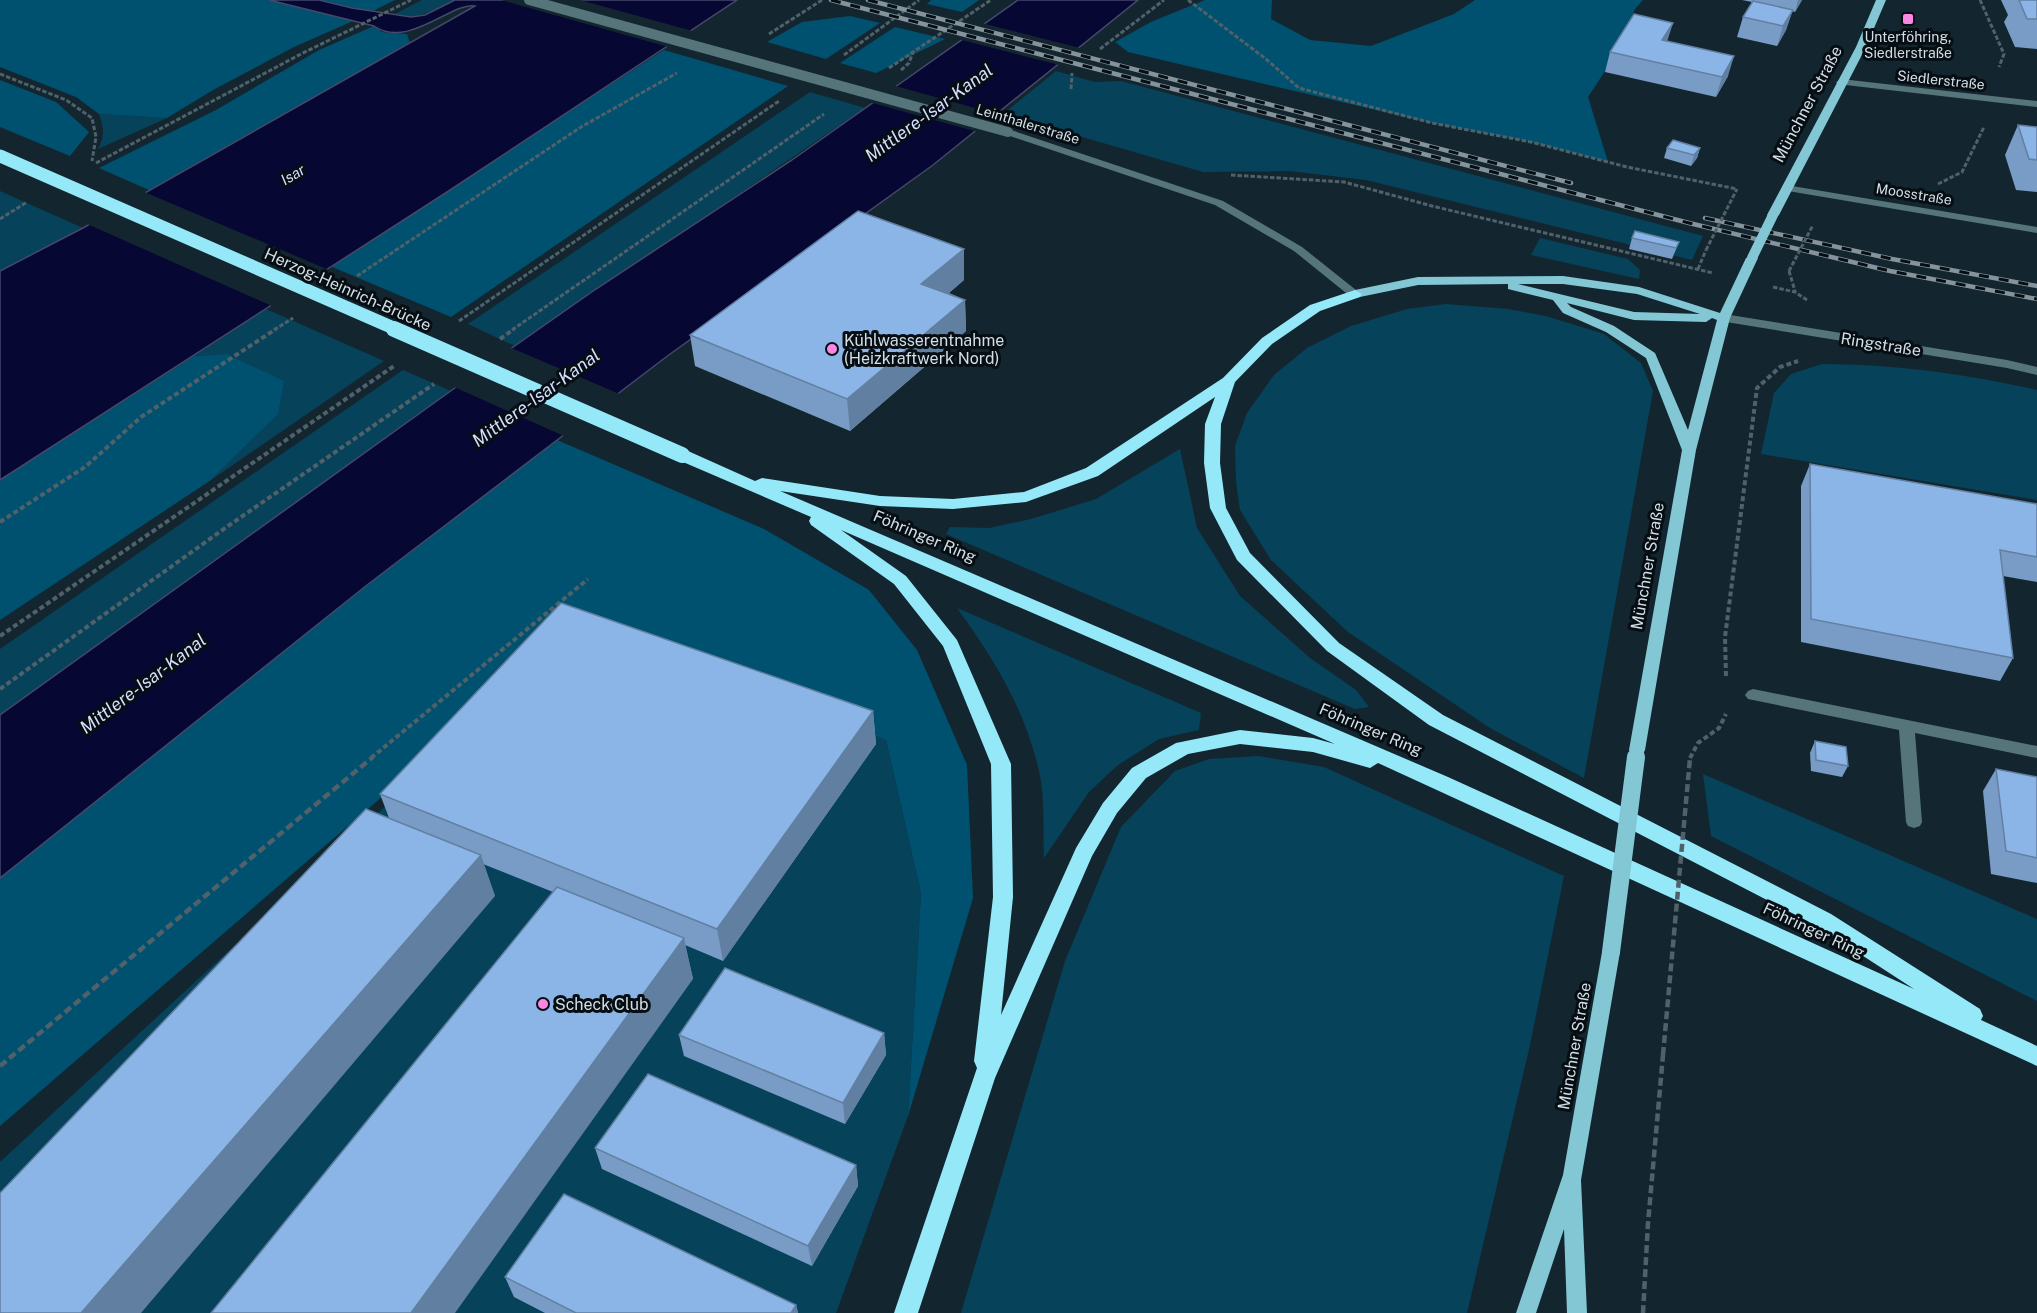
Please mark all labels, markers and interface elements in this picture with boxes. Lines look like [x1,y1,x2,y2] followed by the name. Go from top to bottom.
[1901,12,1915,26] marker: Unterföhring, Siedlerstraße
[1864,29,1952,61] place label: Unterföhring, Siedlerstraße
[1769,43,1846,166] street label: Münchner Straße
[861,59,997,166] water label: Mittlere-Isar-Kanal
[1896,67,1986,93] street label: Siedlerstraße
[974,101,1082,147] street label: Leinthalerstraße
[278,161,308,188] water label: Isar
[1875,180,1953,208] street label: Moosstraße
[261,244,434,335] street label: Herzog-Heinrich-Brücke
[1839,329,1922,360] street label: Ringstraße
[844,331,1004,368] place label: Kühlwasserentnahme (Heizkraftwerk Nord)
[825,342,839,356] marker: Kühlwasserentnahme (Heizkraftwerk Nord)
[468,344,604,451] water label: Mittlere-Isar-Kanal
[1627,501,1668,631] street label: Münchner Straße
[870,506,979,567] street label: Föhringer Ring
[75,629,210,738] water label: Mittlere-Isar-Kanal
[1316,699,1425,760] street label: Föhringer Ring
[1760,899,1868,962] street label: Föhringer Ring
[1554,981,1595,1111] street label: Münchner Straße
[555,995,649,1014] place label: Scheck Club
[536,997,550,1011] marker: Scheck Club

